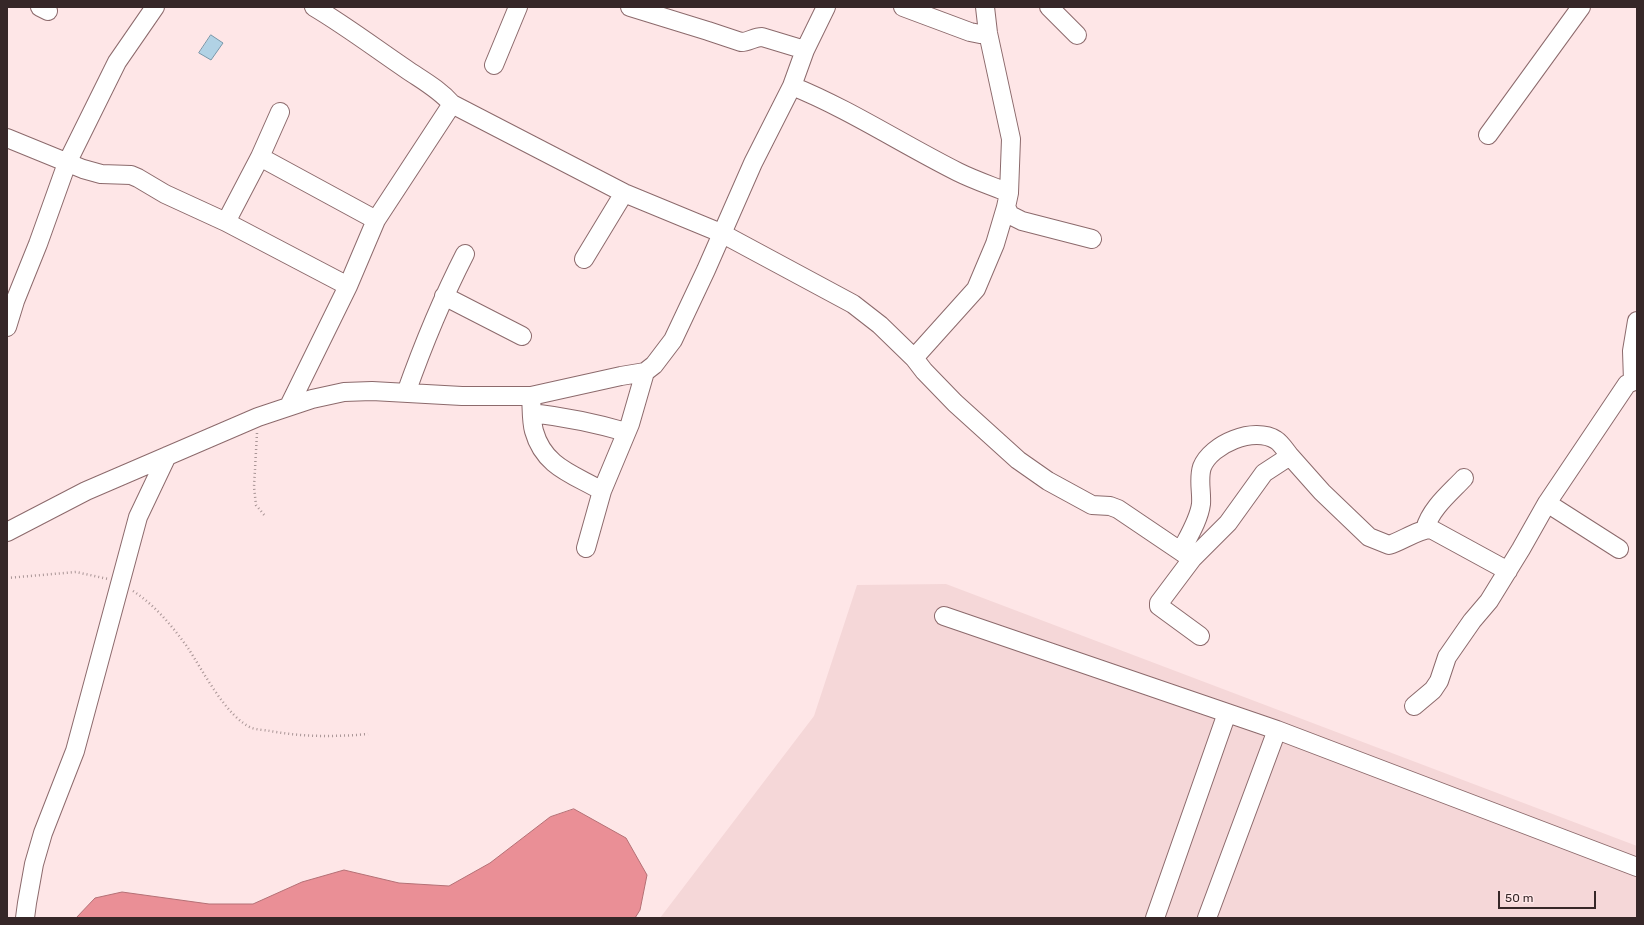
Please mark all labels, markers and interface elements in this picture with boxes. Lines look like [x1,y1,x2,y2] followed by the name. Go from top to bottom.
[1500,883,1598,909] scale bar
[1505,891,1533,905] text: 50 m

